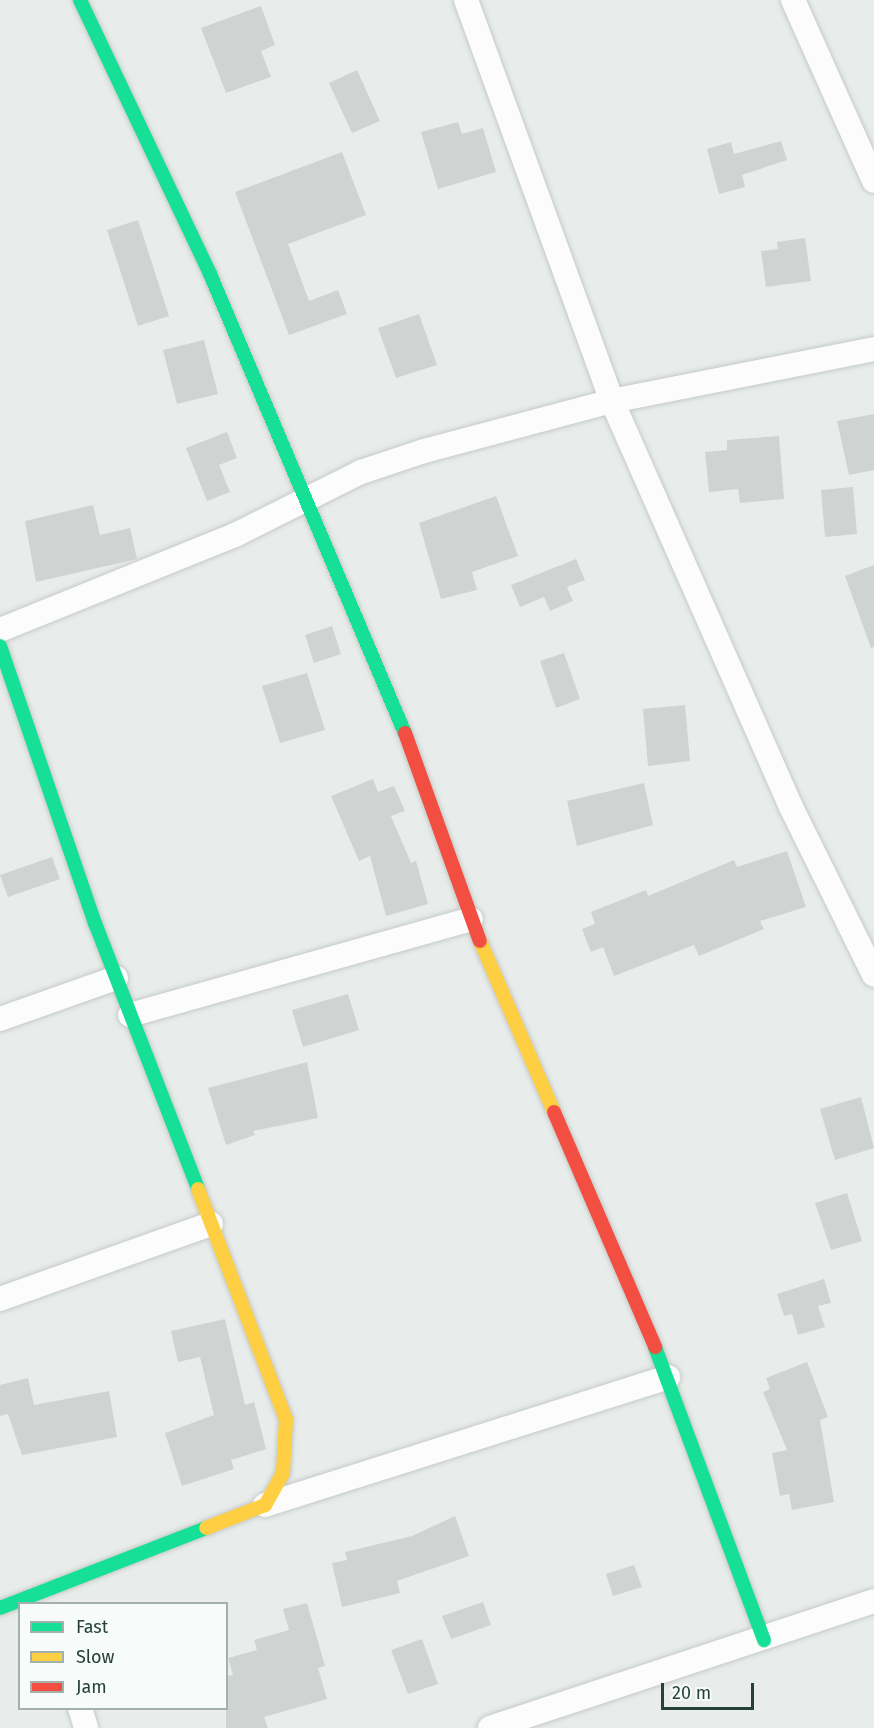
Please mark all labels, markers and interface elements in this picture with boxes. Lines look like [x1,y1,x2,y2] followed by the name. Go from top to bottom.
[18,1602,228,1710] legend
[76,1616,108,1638] text: Fast
[76,1646,114,1668] text: Slow
[664,1671,757,1709] scale bar
[76,1676,107,1698] text: Jam
[672,1682,711,1704] text: 20 m

